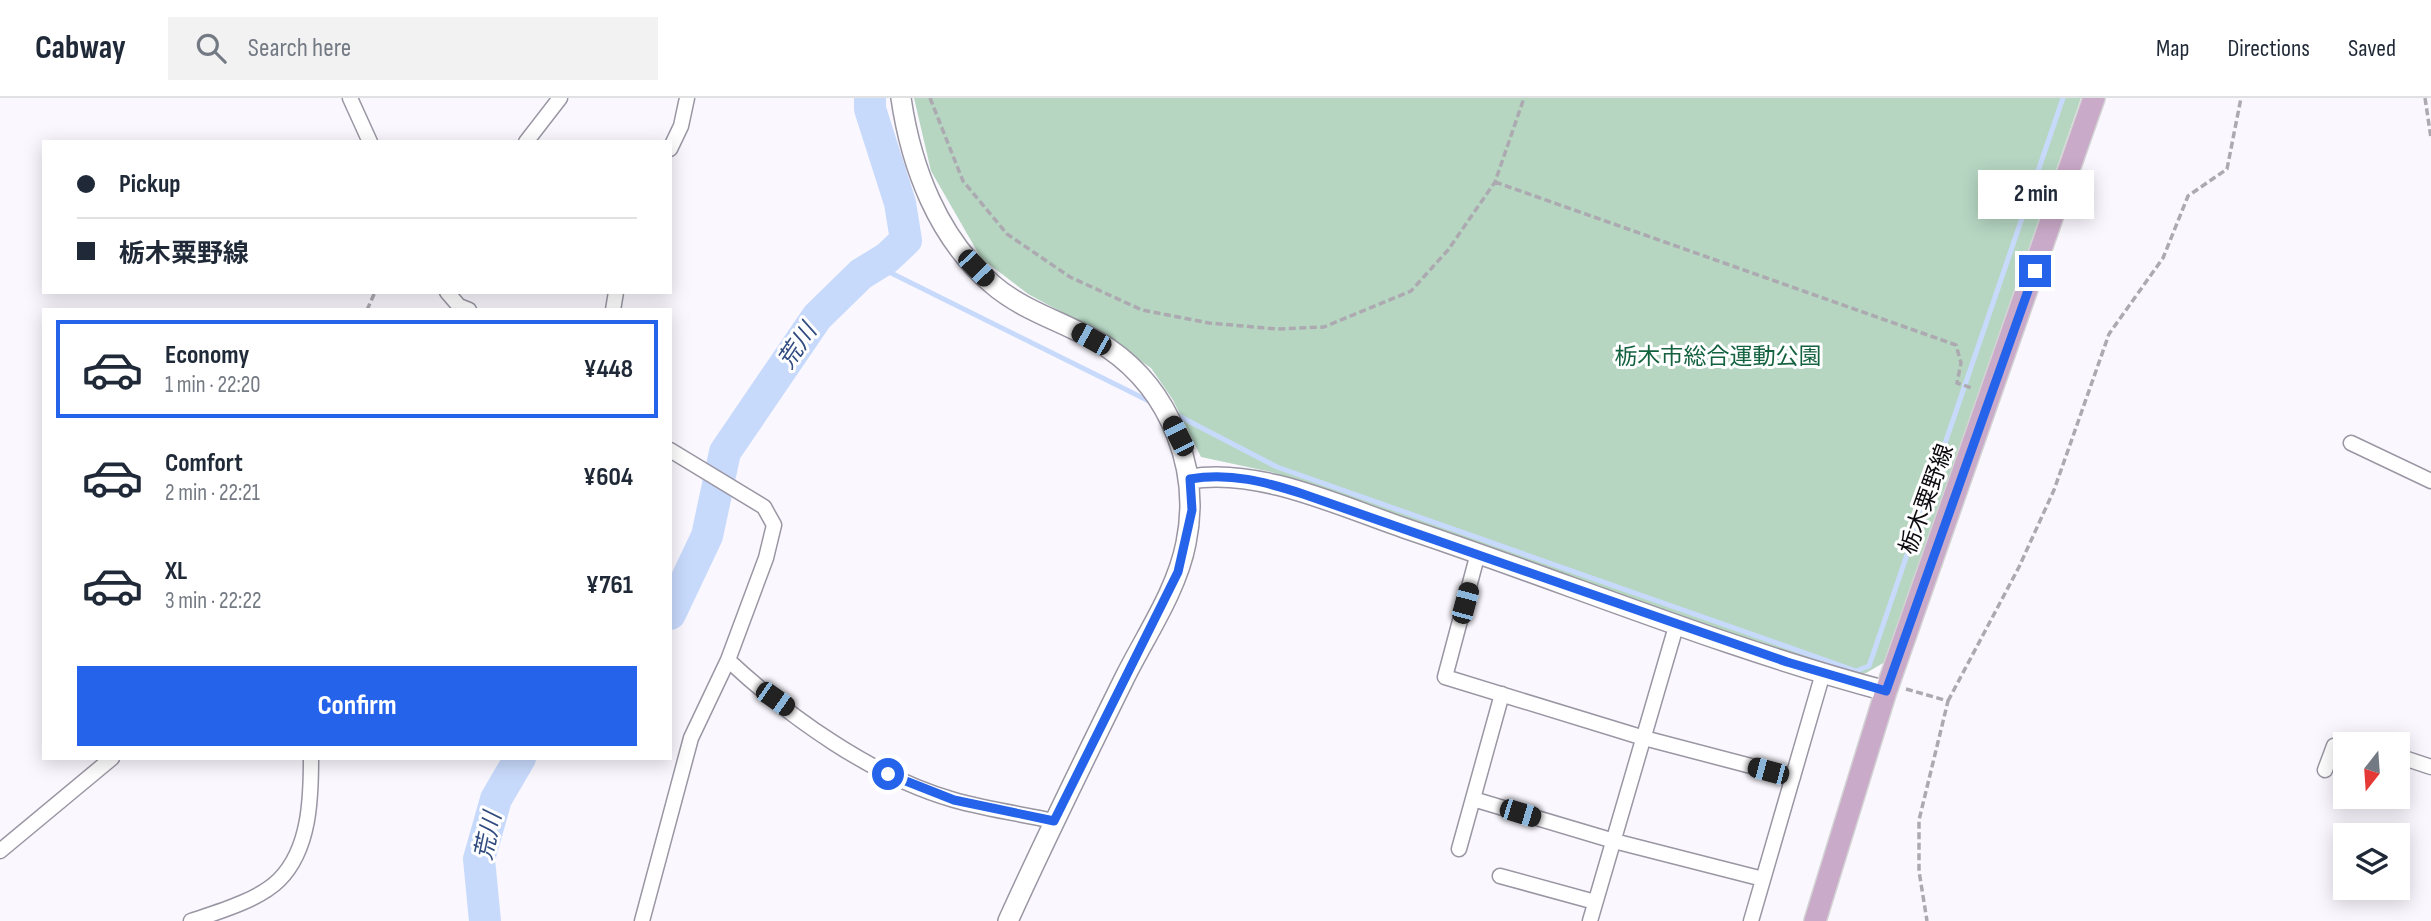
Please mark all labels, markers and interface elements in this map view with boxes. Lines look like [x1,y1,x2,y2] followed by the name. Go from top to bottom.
[168,17,658,80] search box
[35,28,126,68] text: Cabway
[192,29,230,67] icon: search
[248,33,351,64] text: Search here
[2156,34,2189,63] text: Map
[2227,34,2310,63] text: Directions
[2348,34,2396,63] text: Saved
[119,169,181,200] text: Pickup
[1977,170,2093,218] callout: 2 min
[2014,180,2058,208] text: 2 min
[119,239,249,270] text: 栃木粟野線
[954,246,999,290] car
[2019,255,2051,287] route end
[772,316,825,374] water label: 荒川
[1068,320,1115,358] car
[81,338,144,401] icon: car
[165,340,249,371] text: Economy
[1615,343,1822,371] park label: 栃木市総合運動公園
[583,354,633,385] text: ¥448
[165,371,261,399] text: 1 min · 22:20
[1160,413,1197,459] car
[1894,441,1960,558] street label: 栃木粟野線
[81,446,144,509] icon: car
[165,448,243,479] text: Comfort
[583,462,633,493] text: ¥604
[165,479,260,507] text: 2 min · 22:21
[81,554,144,617] icon: car
[165,556,187,587] text: XL
[586,570,633,601] text: ¥761
[1450,580,1481,626] car
[165,587,261,615] text: 3 min · 22:22
[77,666,637,746] button: Confirm
[752,678,799,720] car
[2333,732,2410,808] north arrow
[2333,732,2410,900] map controls
[1745,755,1792,787] car
[872,758,904,790] route start
[1497,797,1544,829] car
[469,807,508,863] water label: 荒川
[2333,823,2410,900] button: layers

